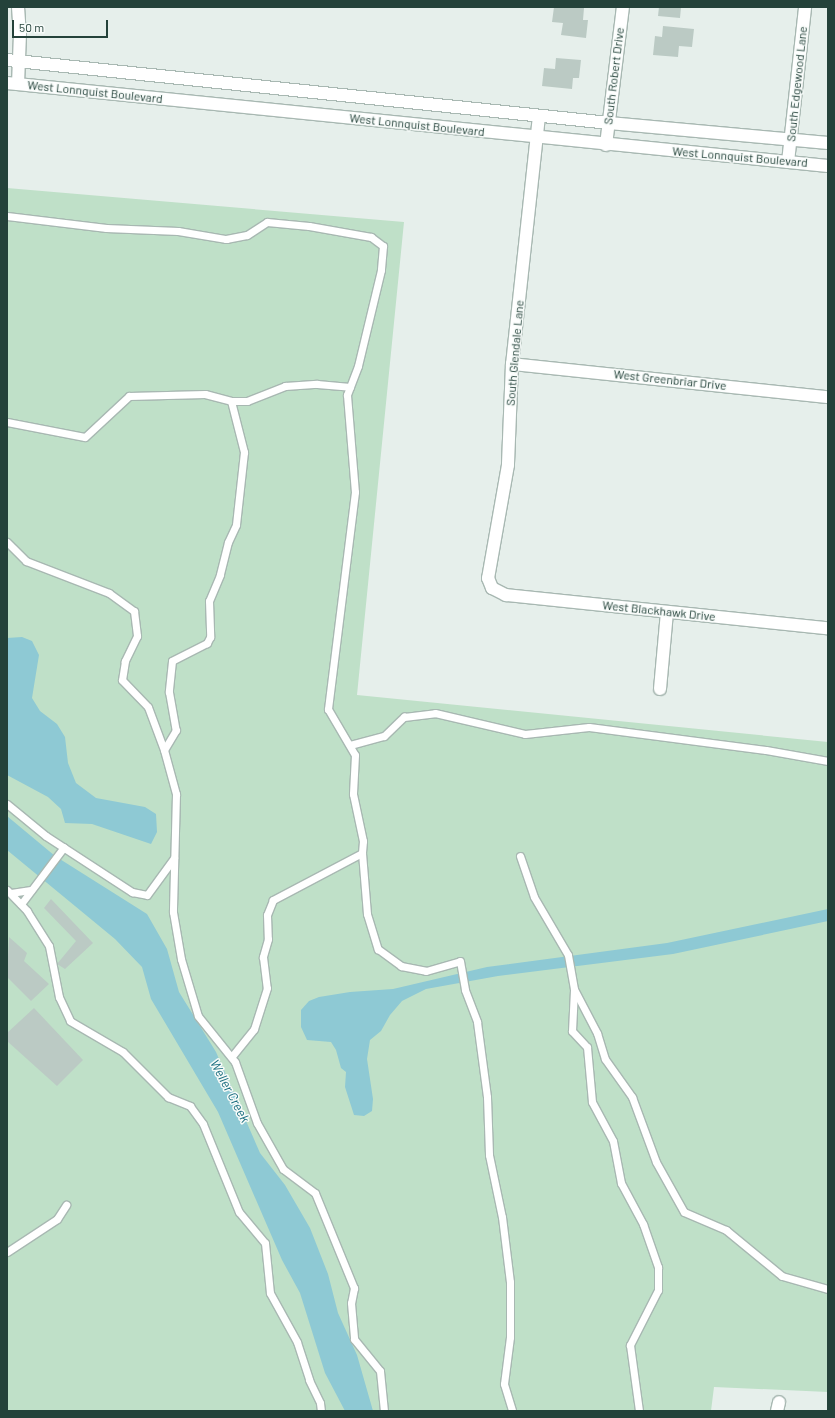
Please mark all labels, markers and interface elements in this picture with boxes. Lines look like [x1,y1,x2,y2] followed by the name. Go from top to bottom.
[14,12,110,38] scale bar
[19,20,44,34] text: 50 m
[784,26,810,142] street label: South Edgewood Lane
[601,27,627,125] street label: South Robert Drive
[27,78,163,106] street label: West Lonnquist Boulevard
[349,111,485,139] street label: West Lonnquist Boulevard
[672,144,808,170] street label: West Lonnquist Boulevard
[503,300,527,406] street label: South Glendale Lane
[613,367,727,393] street label: West Greenbriar Drive
[602,598,716,624] street label: West Blackhawk Drive
[207,1057,253,1125] water label: Weller Creek

